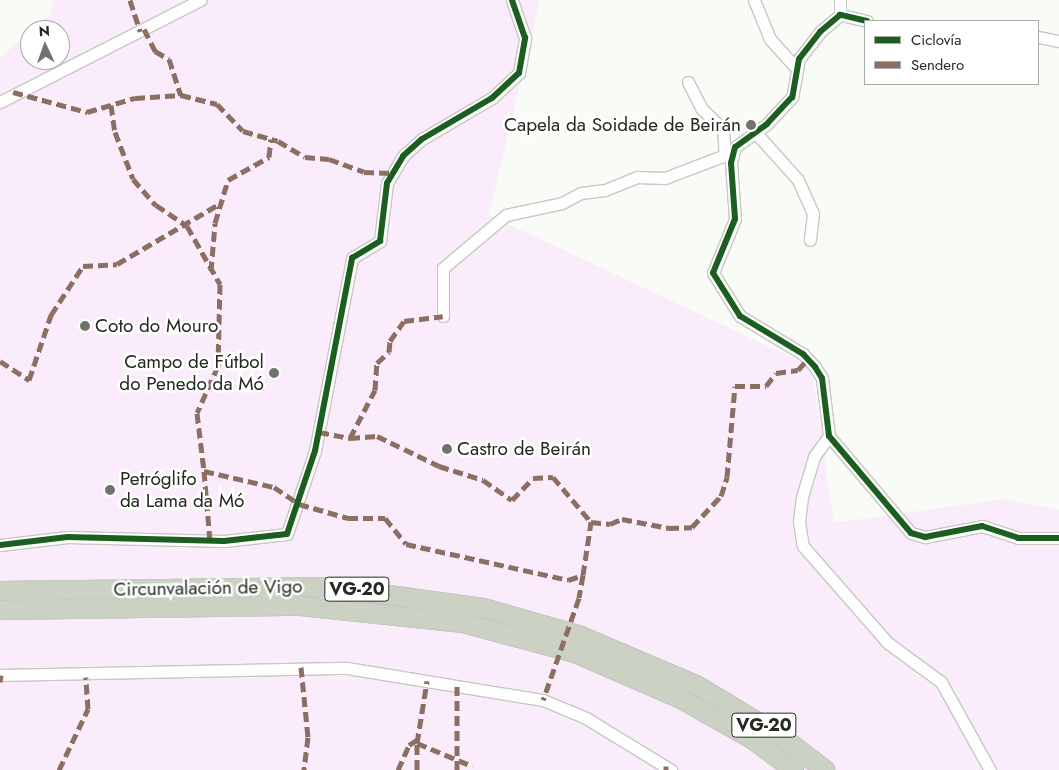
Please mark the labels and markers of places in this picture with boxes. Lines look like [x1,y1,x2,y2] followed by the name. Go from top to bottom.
[504,114,741,136] place label: Capela da Soidade de Beirán
[745,119,757,131] marker: Capela da Soidade de Beirán
[95,315,218,337] place label: Coto do Mouro
[79,320,91,332] marker: Coto do Mouro
[119,351,264,395] place label: Campo de Fútbol do Penedo da Mó
[268,367,280,379] marker: Campo de Fútbol do Penedo da Mó
[457,438,591,460] place label: Castro de Beirán
[441,443,453,455] marker: Castro de Beirán
[120,468,244,512] place label: Petróglifo da Lama da Mó
[104,484,116,496] marker: Petróglifo da Lama da Mó

